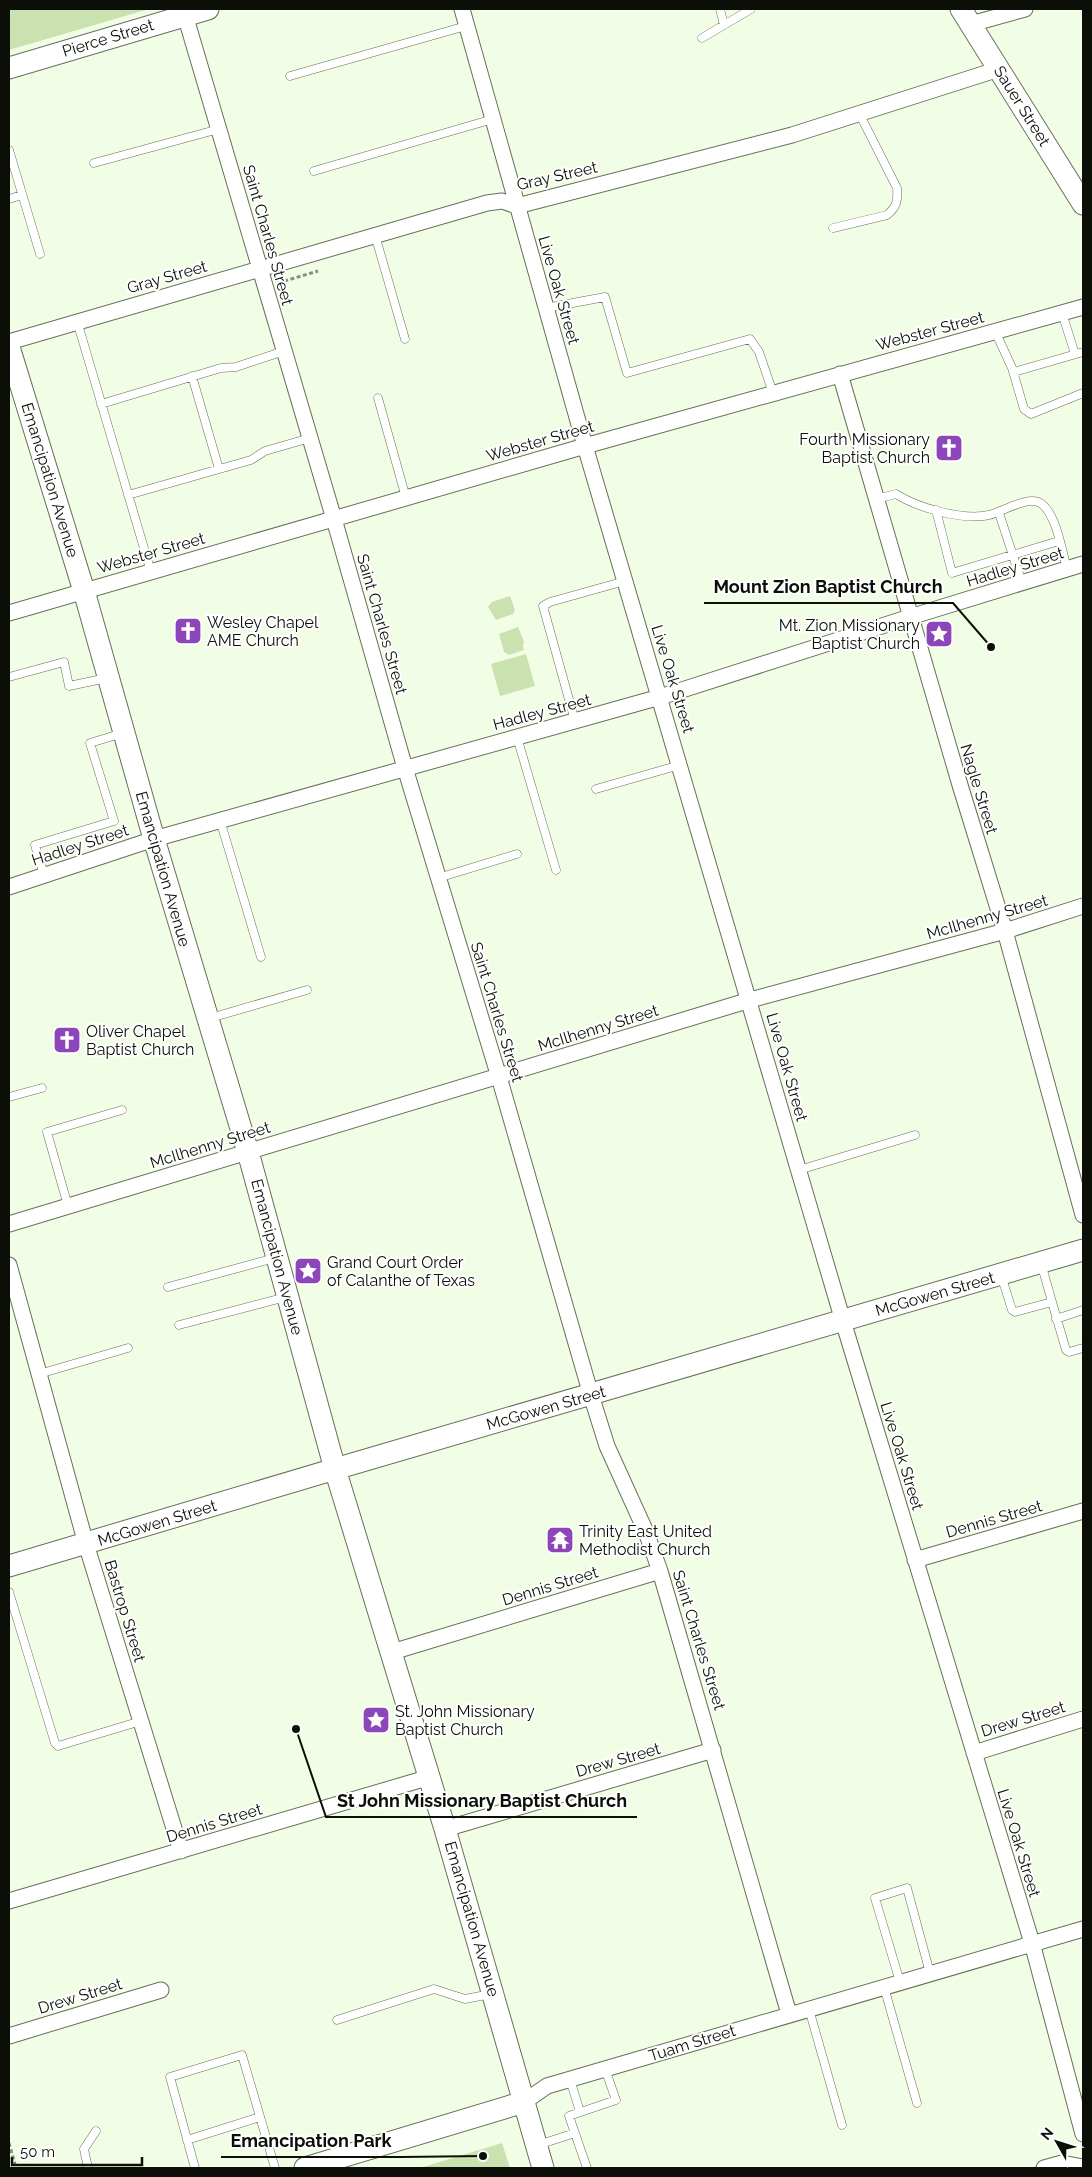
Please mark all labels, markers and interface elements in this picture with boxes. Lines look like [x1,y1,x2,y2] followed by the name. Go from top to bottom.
[60,15,157,61] street label: Pierce Street
[990,62,1055,150] street label: Sauer Street
[515,157,600,195] street label: Gray Street
[239,163,297,308] street label: Saint Charles Street
[534,233,584,347] street label: Live Oak Street
[125,256,210,297] street label: Gray Street
[874,307,987,355] street label: Webster Street
[17,400,83,560] street label: Emancipation Avenue
[484,416,597,465] street label: Webster Street
[799,430,930,467] place label: Fourth Missionary Baptist Church
[934,433,964,463] church icon: Fourth Missionary Baptist Church
[95,528,208,577] street label: Webster Street
[964,543,1066,591] street label: Hadley Street
[353,552,411,697] street label: Saint Charles Street
[704,570,953,603] callout: Mount Zion Baptist Church
[713,576,943,597] text: Mount Zion Baptist Church
[207,613,319,650] place label: Wesley Chapel AME Church
[173,616,203,646] church icon: Wesley Chapel AME Church
[779,616,920,653] place label: Mt. Zion Missionary Baptist Church
[924,619,954,649] place icon: Mt. Zion Missionary Baptist Church
[648,623,699,736] street label: Live Oak Street
[491,690,594,734] street label: Hadley Street
[956,742,1002,837] street label: Nagle Street
[132,789,194,949] street label: Emancipation Avenue
[29,820,131,870] street label: Hadley Street
[924,890,1050,943] street label: McIlhenny Street
[467,940,527,1085] street label: Saint Charles Street
[536,1000,661,1055] street label: McIlhenny Street
[762,1010,812,1124] street label: Live Oak Street
[86,1022,194,1059] place label: Oliver Chapel Baptist Church
[52,1025,82,1055] church icon: Oliver Chapel Baptist Church
[148,1117,273,1172] street label: McIlhenny Street
[247,1177,307,1337] street label: Emancipation Avenue
[327,1253,475,1290] place label: Grand Court Order of Calanthe of Texas
[293,1256,323,1286] place icon: Grand Court Order of Calanthe of Texas
[873,1268,997,1320] street label: McGowen Street
[484,1382,608,1434] street label: McGowen Street
[877,1400,928,1513] street label: Live Oak Street
[95,1496,219,1550] street label: McGowen Street
[944,1496,1045,1542] street label: Dennis Street
[579,1522,712,1559] place label: Trinity East United Methodist Church
[545,1525,575,1555] temple icon: Trinity East United Methodist Church
[100,1558,150,1665] street label: Bastrop Street
[500,1562,601,1610] street label: Dennis Street
[669,1568,729,1713] street label: Saint Charles Street
[979,1697,1068,1741] street label: Drew Street
[395,1702,535,1739] place label: St. John Missionary Baptist Church
[361,1705,391,1735] place icon: St. John Missionary Baptist Church
[574,1739,663,1781] street label: Drew Street
[326,1784,637,1817] callout: St John Missionary Baptist Church
[994,1787,1045,1900] street label: Live Oak Street
[337,1790,627,1811] text: St John Missionary Baptist Church
[164,1799,265,1847] street label: Dennis Street
[441,1839,503,1999] street label: Emancipation Avenue
[36,1974,125,2018] street label: Drew Street
[646,2021,738,2065] street label: Tuam Street
[1032,2117,1082,2167] north arrow
[221,2124,402,2157] callout: Emancipation Park
[1037,2125,1056,2143] text: N
[230,2130,393,2151] text: Emancipation Park
[12,2134,142,2166] scale bar
[20,2143,55,2161] text: 50 m

